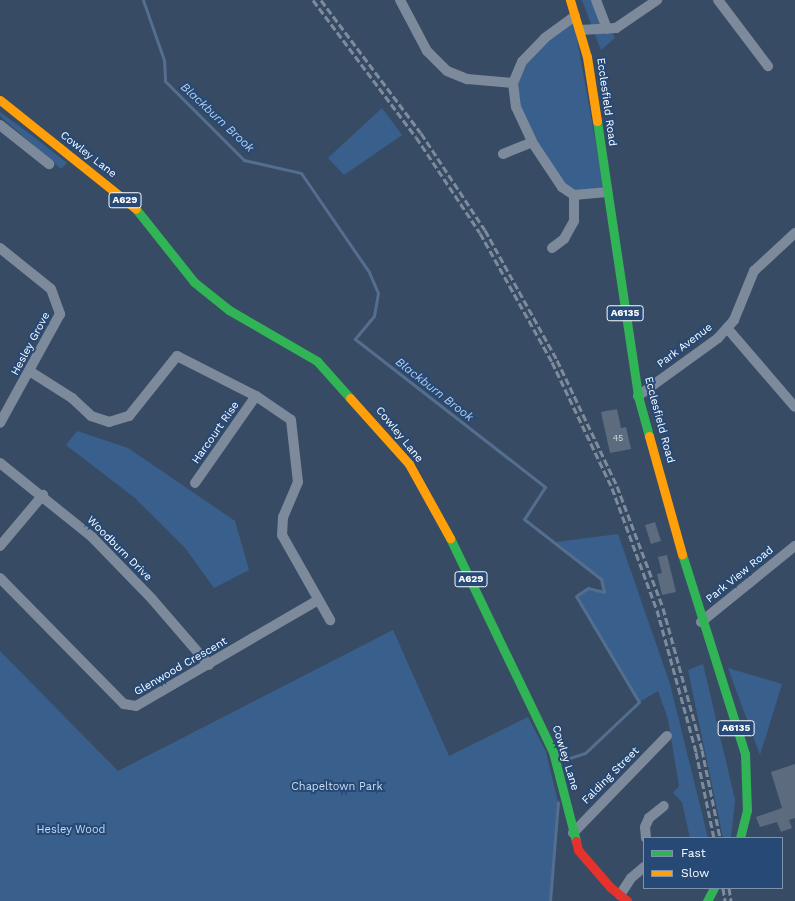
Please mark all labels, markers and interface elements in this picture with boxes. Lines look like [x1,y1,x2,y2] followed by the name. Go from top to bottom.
[593,57,619,147] street label: Ecclesfield Road
[177,80,257,156] water label: Blackburn Brook
[57,129,119,181] street label: Cowley Lane
[108,192,142,208] road number: A629
[606,305,644,321] road number: A6135
[9,310,53,378] street label: Hesley Grove
[655,321,715,371] street label: Park Avenue
[392,355,476,425] water label: Blackburn Brook
[641,375,677,465] street label: Ecclesfield Road
[190,399,242,467] street label: Harcourt Rise
[372,404,426,466] street label: Cowley Lane
[613,433,623,443] house number: 45
[84,514,154,584] street label: Woodburn Drive
[703,544,777,606] street label: Park View Road
[454,571,488,587] road number: A629
[132,635,230,699] street label: Glenwood Crescent
[717,720,755,736] road number: A6135
[549,724,581,792] street label: Cowley Lane
[580,745,642,807] street label: Falding Street
[291,780,383,794] park label: Chapeltown Park
[36,823,106,837] park label: Hesley Wood
[643,837,783,889] legend
[681,846,706,860] text: Fast
[681,866,709,880] text: Slow

